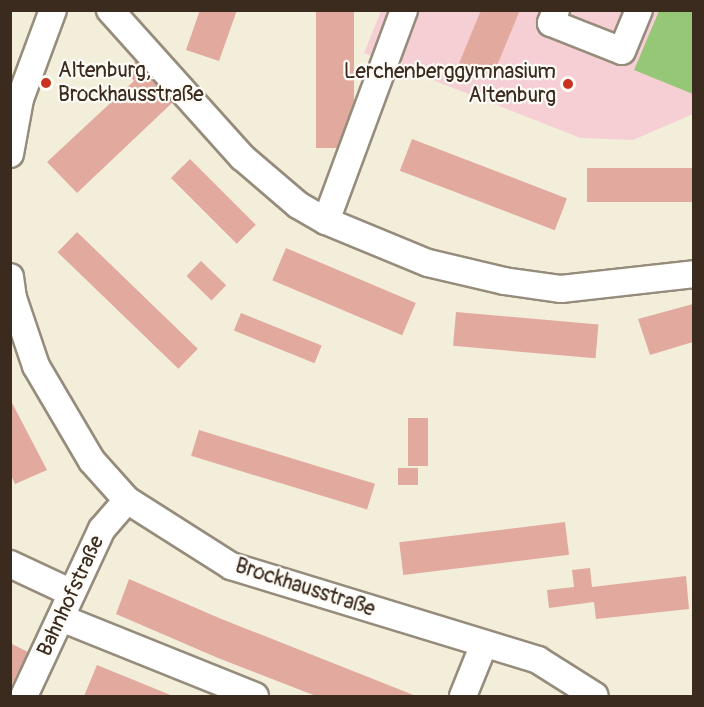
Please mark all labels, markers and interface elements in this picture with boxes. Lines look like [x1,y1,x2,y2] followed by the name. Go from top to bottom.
[58,58,204,108] place label: Altenburg, Brockhausstraße
[344,59,556,109] place label: Lerchenberggymnasium Altenburg
[39,76,53,90] marker: Altenburg, Brockhausstraße
[561,77,575,91] marker: Lerchenberggymnasium Altenburg
[32,532,110,660] street label: Bahnhofstraße
[232,554,378,622] street label: Brockhausstraße

